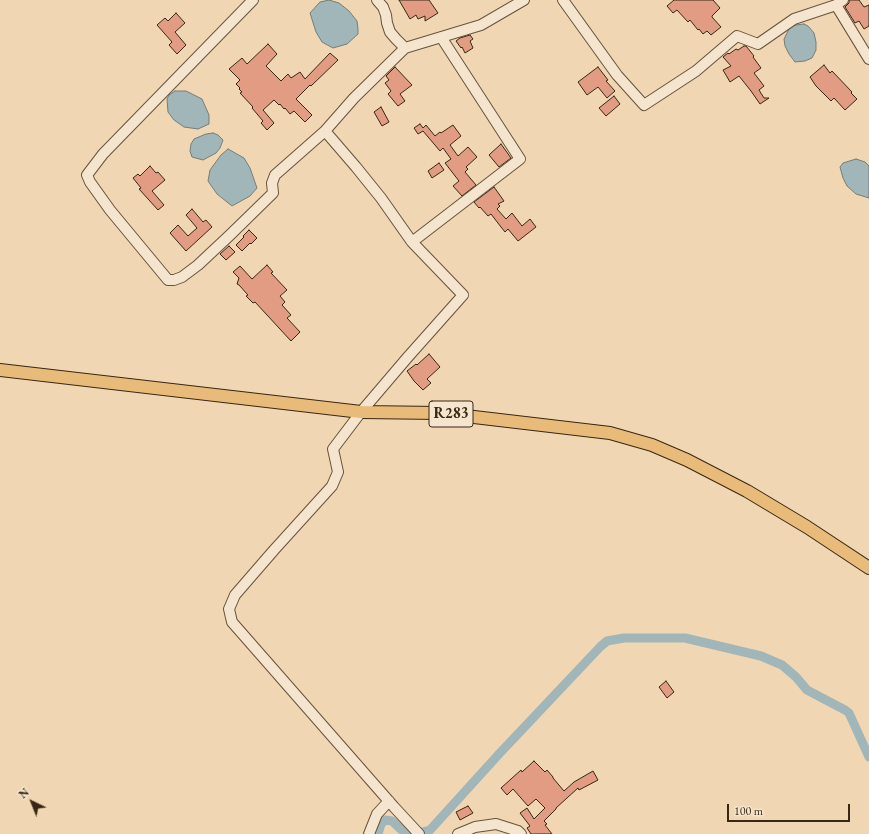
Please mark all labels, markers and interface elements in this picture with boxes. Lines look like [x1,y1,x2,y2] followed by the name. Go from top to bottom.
[429,401,473,427] road number: R283
[12,782,52,822] north arrow
[16,785,32,801] text: N
[729,796,852,822] scale bar
[734,803,763,819] text: 100 m

